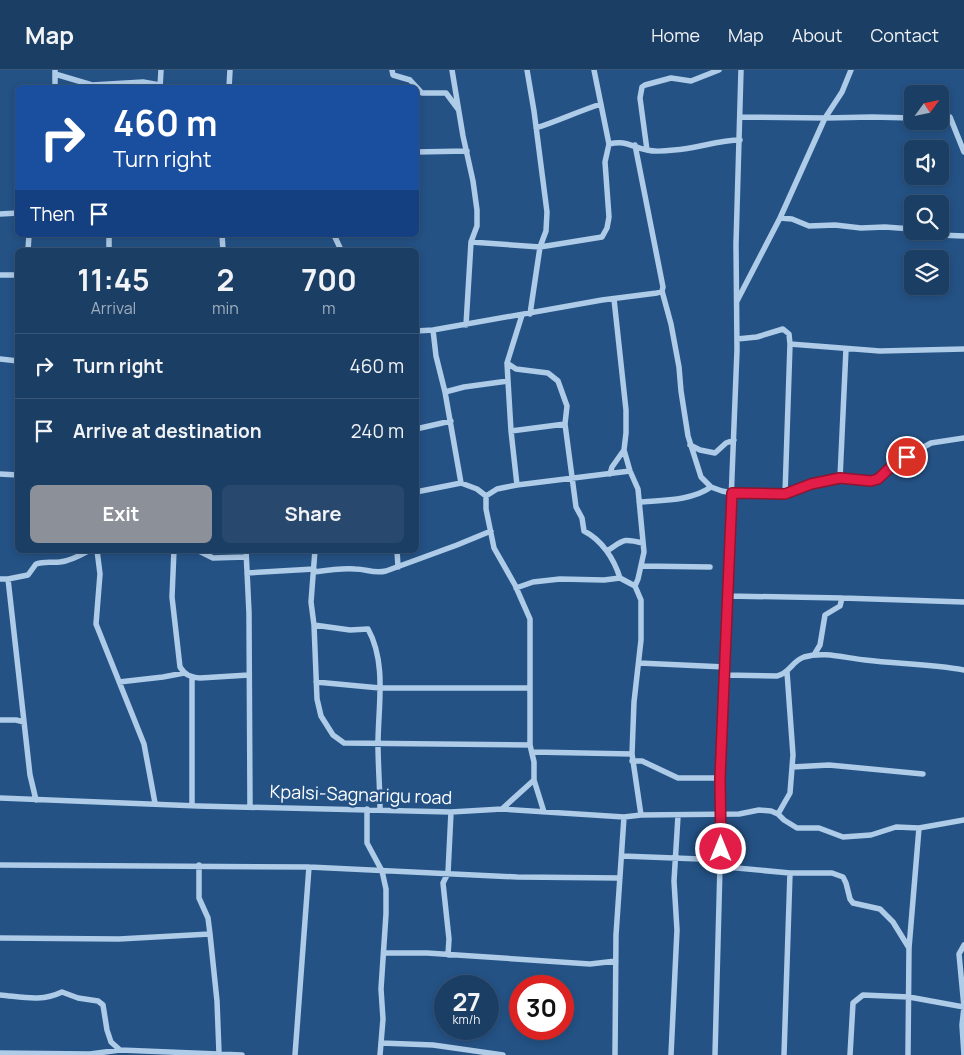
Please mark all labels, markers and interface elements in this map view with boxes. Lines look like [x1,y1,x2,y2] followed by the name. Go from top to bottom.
[25,18,74,51] text: Map
[651,23,700,47] text: Home
[728,23,764,47] text: Map
[792,23,842,47] text: About
[870,23,939,47] text: Contact
[904,85,949,130] north arrow
[904,85,949,295] map controls
[113,99,218,147] text: 460 m
[30,105,95,170] icon: right
[904,140,949,185] button: sound
[113,144,211,174] text: Turn right
[904,195,949,240] button: search
[85,200,113,228] icon: arrive
[30,201,75,227] text: Then
[904,250,949,295] button: layers
[77,259,150,300] text: 11:45
[216,259,234,300] text: 2
[301,259,357,300] text: 700
[91,297,136,319] text: Arrival
[212,297,239,319] text: min
[322,297,336,319] text: m
[30,352,58,380] icon: right
[73,353,163,379] text: Turn right
[350,353,404,379] text: 460 m
[30,417,58,445] icon: arrive
[73,418,262,444] text: Arrive at destination
[351,418,404,444] text: 240 m
[886,436,928,478] pin
[893,443,921,471] icon: arrive
[30,485,212,543] button: Exit
[222,485,404,543] button: Share
[269,779,453,809] street label: Kpalsi-Sagnarigu road
[694,822,746,874] position arrow
[509,975,574,1040] speed limit sign: 30
[452,984,481,1019] text: 27
[453,1011,480,1028] text: km/h

